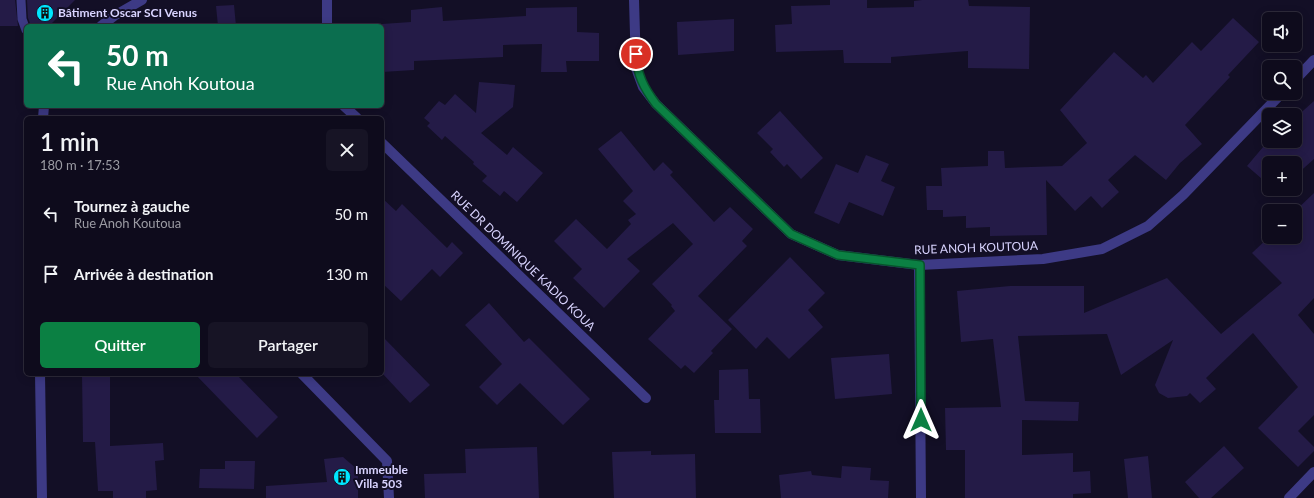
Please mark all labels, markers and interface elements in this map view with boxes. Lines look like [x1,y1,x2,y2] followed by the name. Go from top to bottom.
[35,3,55,23] building icon: Bâtiment Oscar SCI Venus
[58,5,197,20] place label: Bâtiment Oscar SCI Venus
[1262,12,1302,244] map controls
[1262,12,1302,52] button: sound
[619,37,653,71] pin
[106,38,169,72] text: 50 m
[40,40,92,92] icon: left
[625,43,647,65] icon: arrive
[1262,60,1302,100] button: search
[106,72,255,94] text: Rue Anoh Koutoua
[1262,108,1302,148] button: layers
[40,127,99,156] text: 1 min
[326,129,368,171] button: close
[1262,156,1302,196] button: +
[40,157,120,173] text: 180 m · 17:53
[448,187,599,334] street label: RUE DR DOMINIQUE KADIO KOUA
[74,197,190,215] text: Tournez à gauche
[40,203,62,225] icon: left
[1262,204,1302,244] button: −
[334,205,368,223] text: 50 m
[74,215,181,231] text: Rue Anoh Koutoua
[914,238,1039,257] street label: RUE ANOH KOUTOUA
[40,263,62,285] icon: arrive
[74,265,213,283] text: Arrivée à destination
[326,265,368,283] text: 130 m
[40,322,200,368] button: Quitter
[208,322,368,368] button: Partager
[900,399,942,441] position arrow
[354,462,409,491] place label: Immeuble Villa 503
[332,467,352,487] building icon: Immeuble Villa 503

